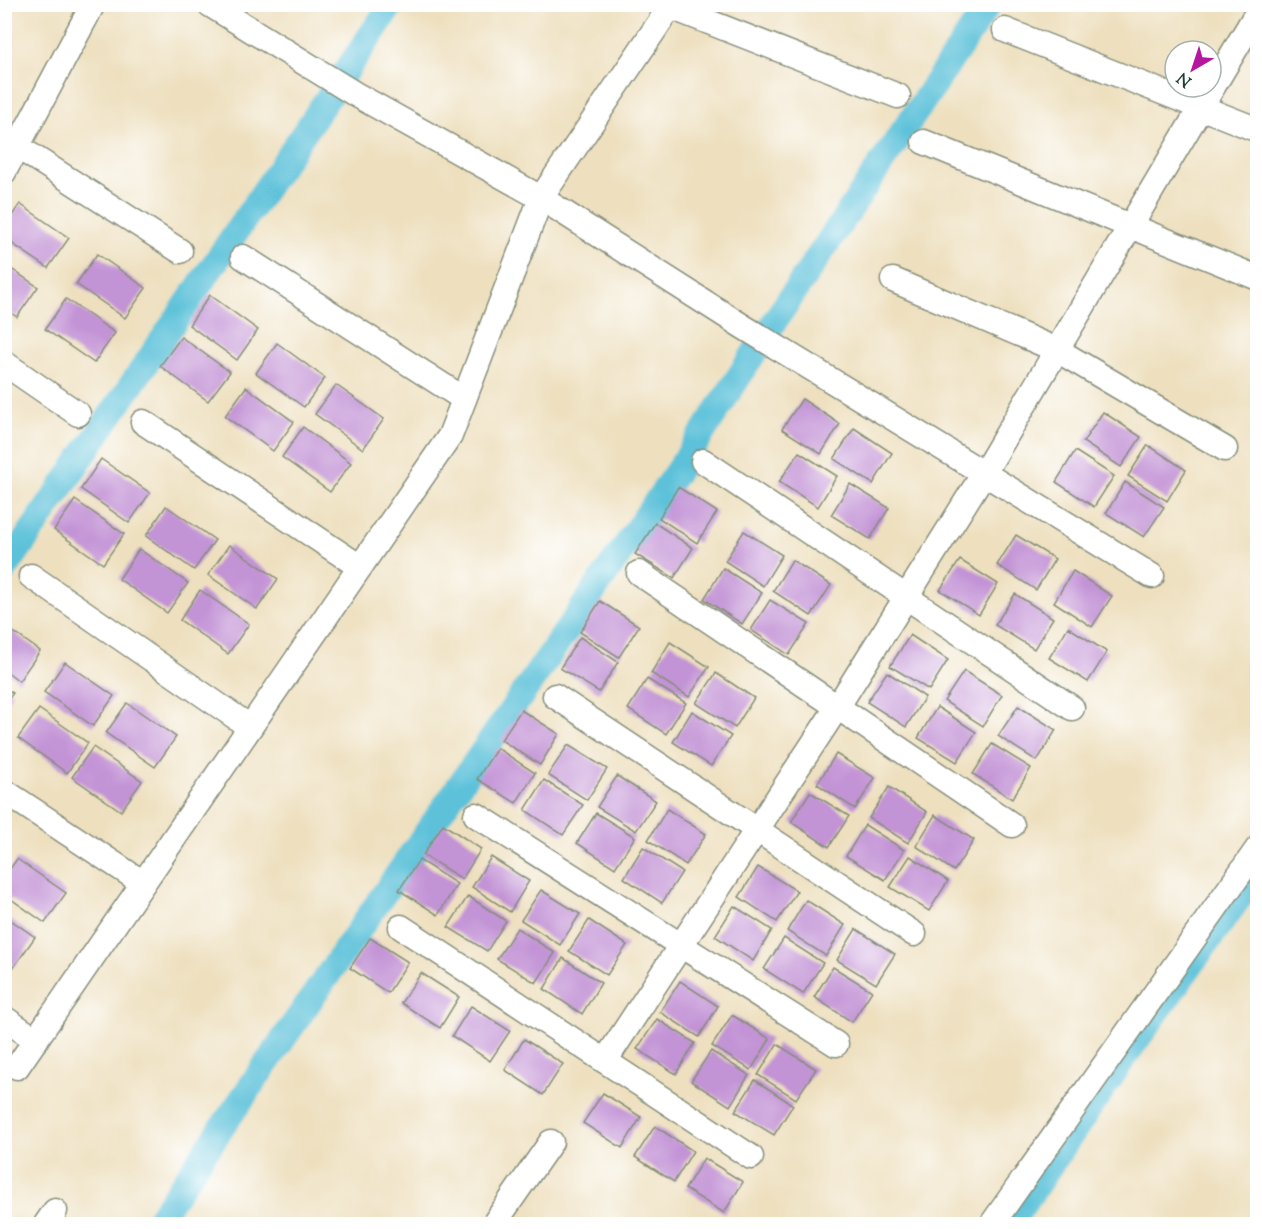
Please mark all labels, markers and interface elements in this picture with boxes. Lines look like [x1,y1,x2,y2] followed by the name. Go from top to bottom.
[1163,39,1223,99] north arrow
[1173,66,1197,92] text: N

